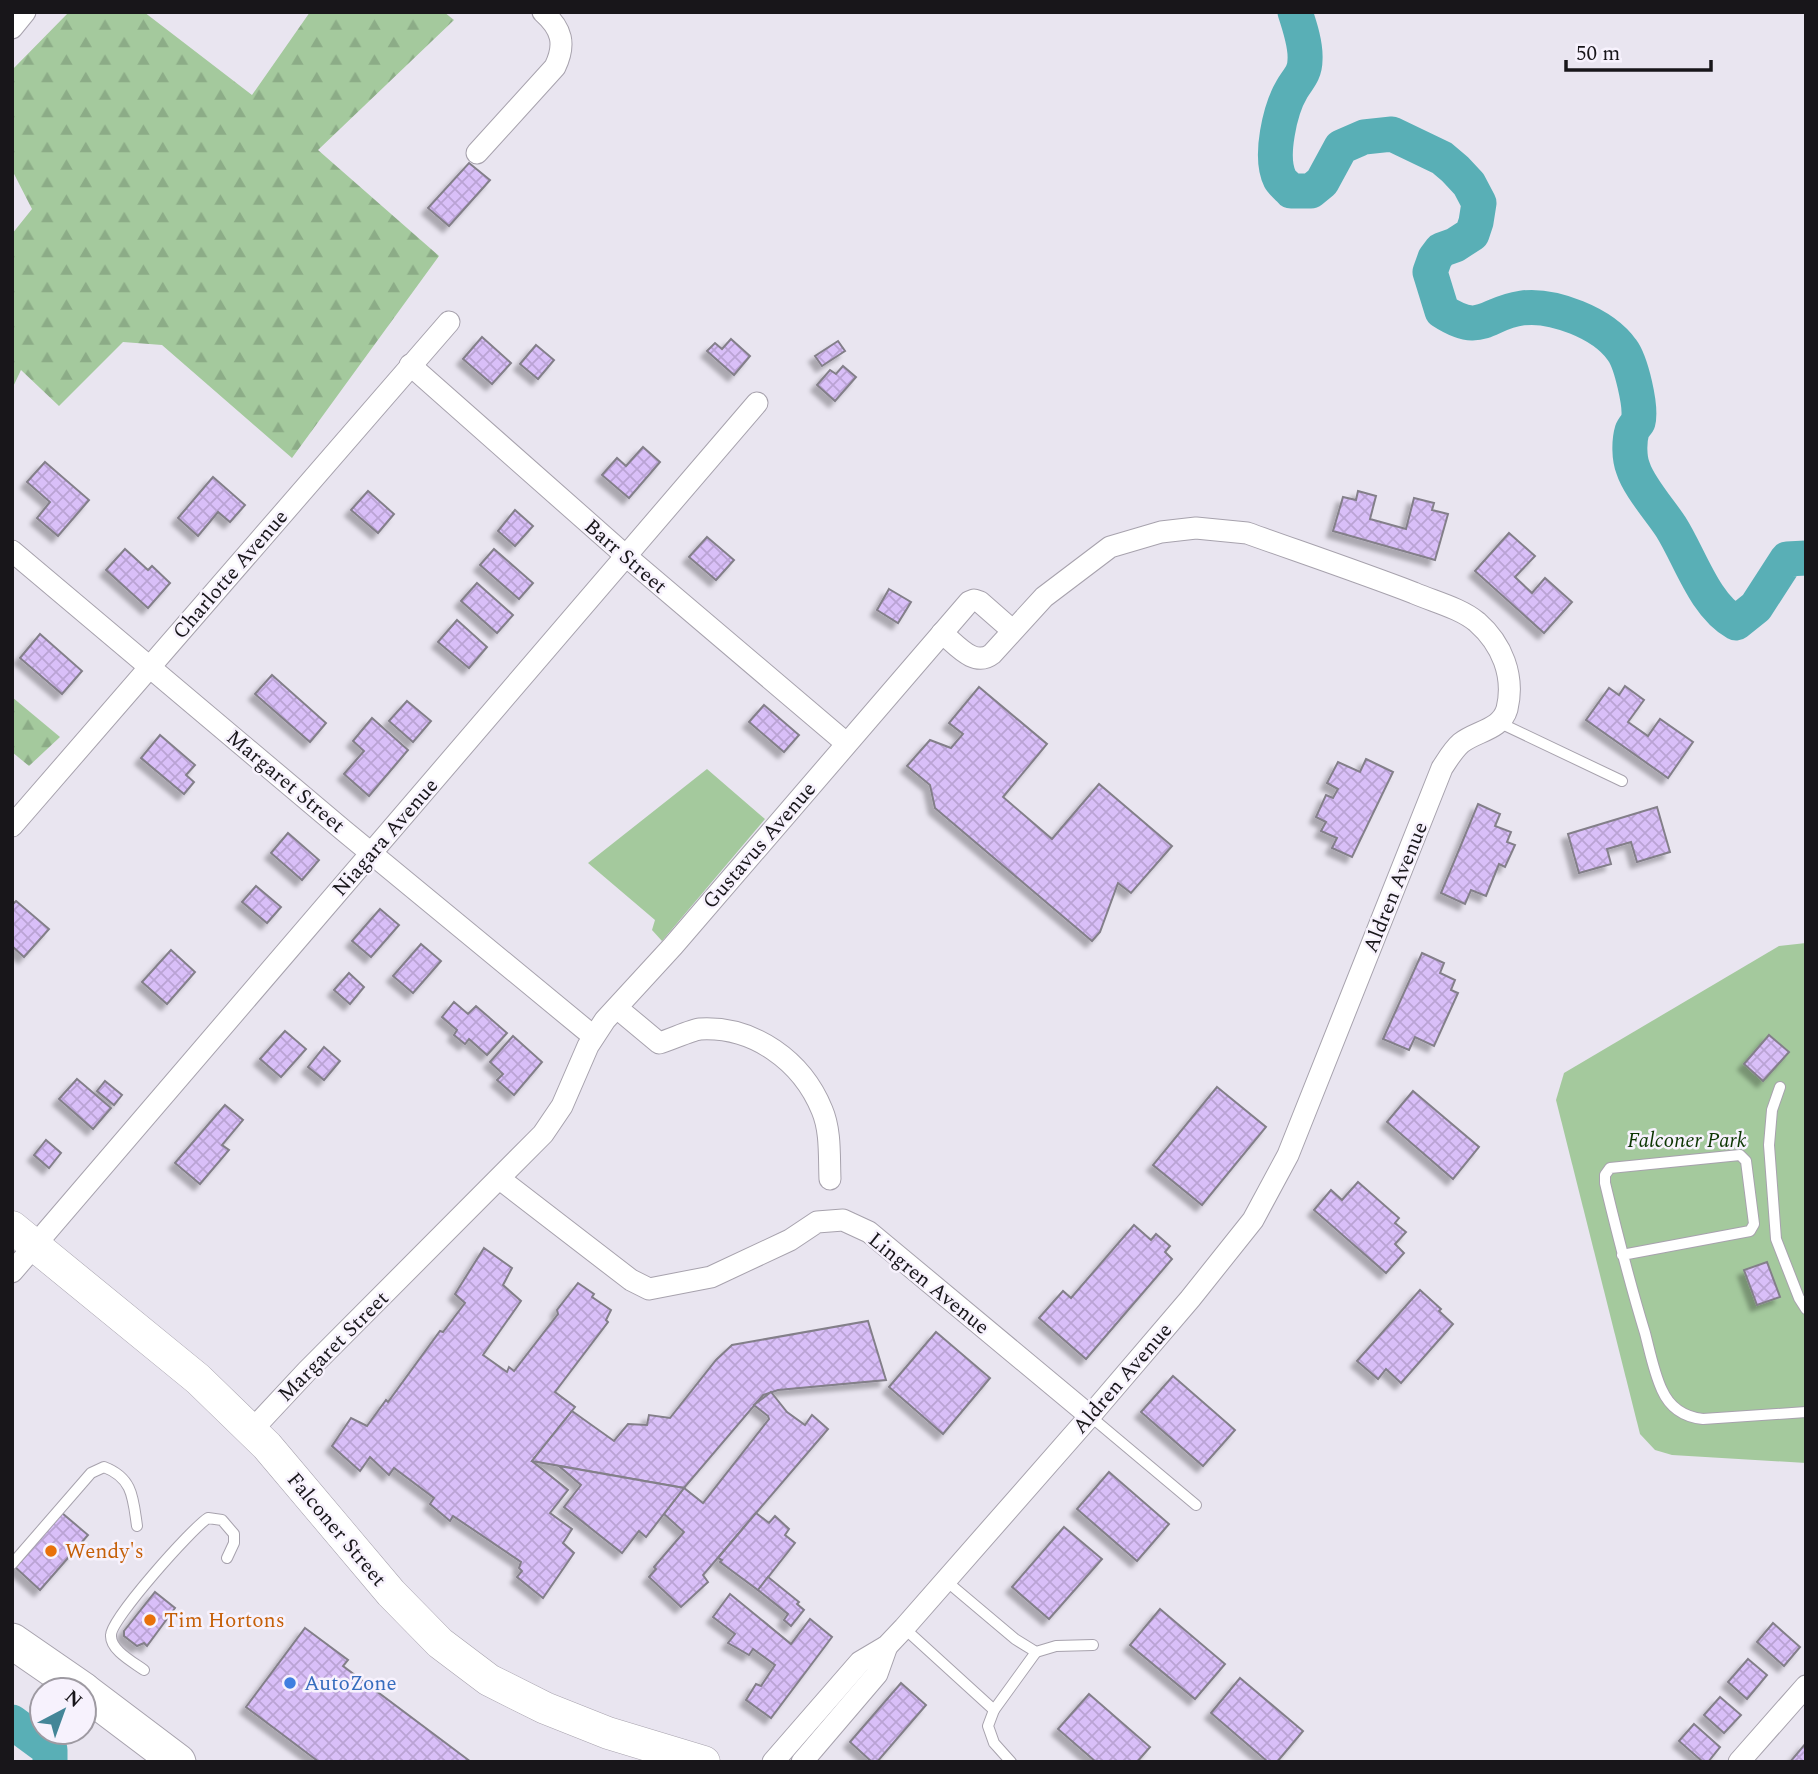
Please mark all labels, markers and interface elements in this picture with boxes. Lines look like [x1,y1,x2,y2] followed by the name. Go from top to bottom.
[1566,28,1711,72] scale bar
[1576,38,1620,70] text: 50 m
[165,503,296,647] street label: Charlotte Avenue
[577,512,674,602] street label: Barr Street
[219,722,352,841] street label: Margaret Street
[325,771,447,904] street label: Niagara Avenue
[695,775,824,917] street label: Gustavus Avenue
[1355,817,1437,958] street label: Aldren Avenue
[1627,1125,1747,1157] park label: Falconer Park
[861,1225,996,1343] street label: Lingren Avenue
[271,1284,397,1410] street label: Margaret Street
[1065,1316,1180,1442] street label: Aldren Avenue
[279,1465,394,1594] street label: Falconer Street
[65,1536,144,1568] place label: Wendy's
[43,1543,59,1559] marker: Wendy's
[164,1605,285,1637] place label: Tim Hortons
[142,1612,158,1628] marker: Tim Hortons
[304,1668,397,1700] place label: AutoZone
[282,1675,298,1691] marker: AutoZone
[28,1676,98,1746] north arrow
[58,1683,89,1715] text: N

